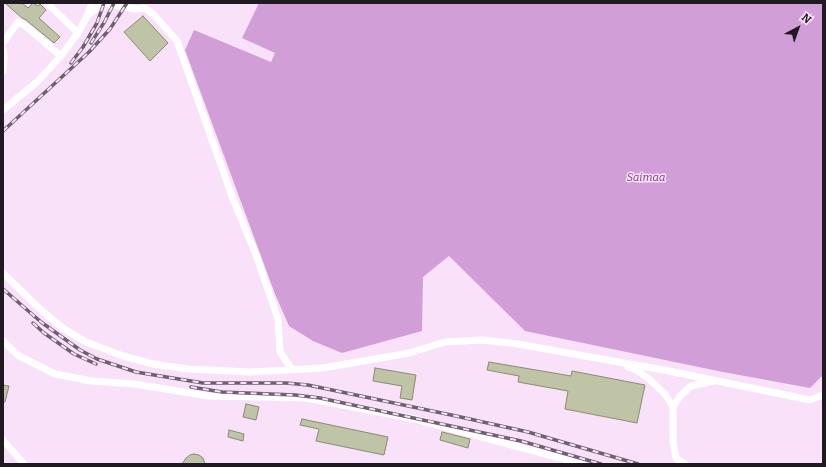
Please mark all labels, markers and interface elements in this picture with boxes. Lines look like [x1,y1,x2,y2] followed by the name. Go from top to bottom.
[778,8,818,48] north arrow
[799,11,814,26] text: N
[627,171,665,185] water label: Saimaa

